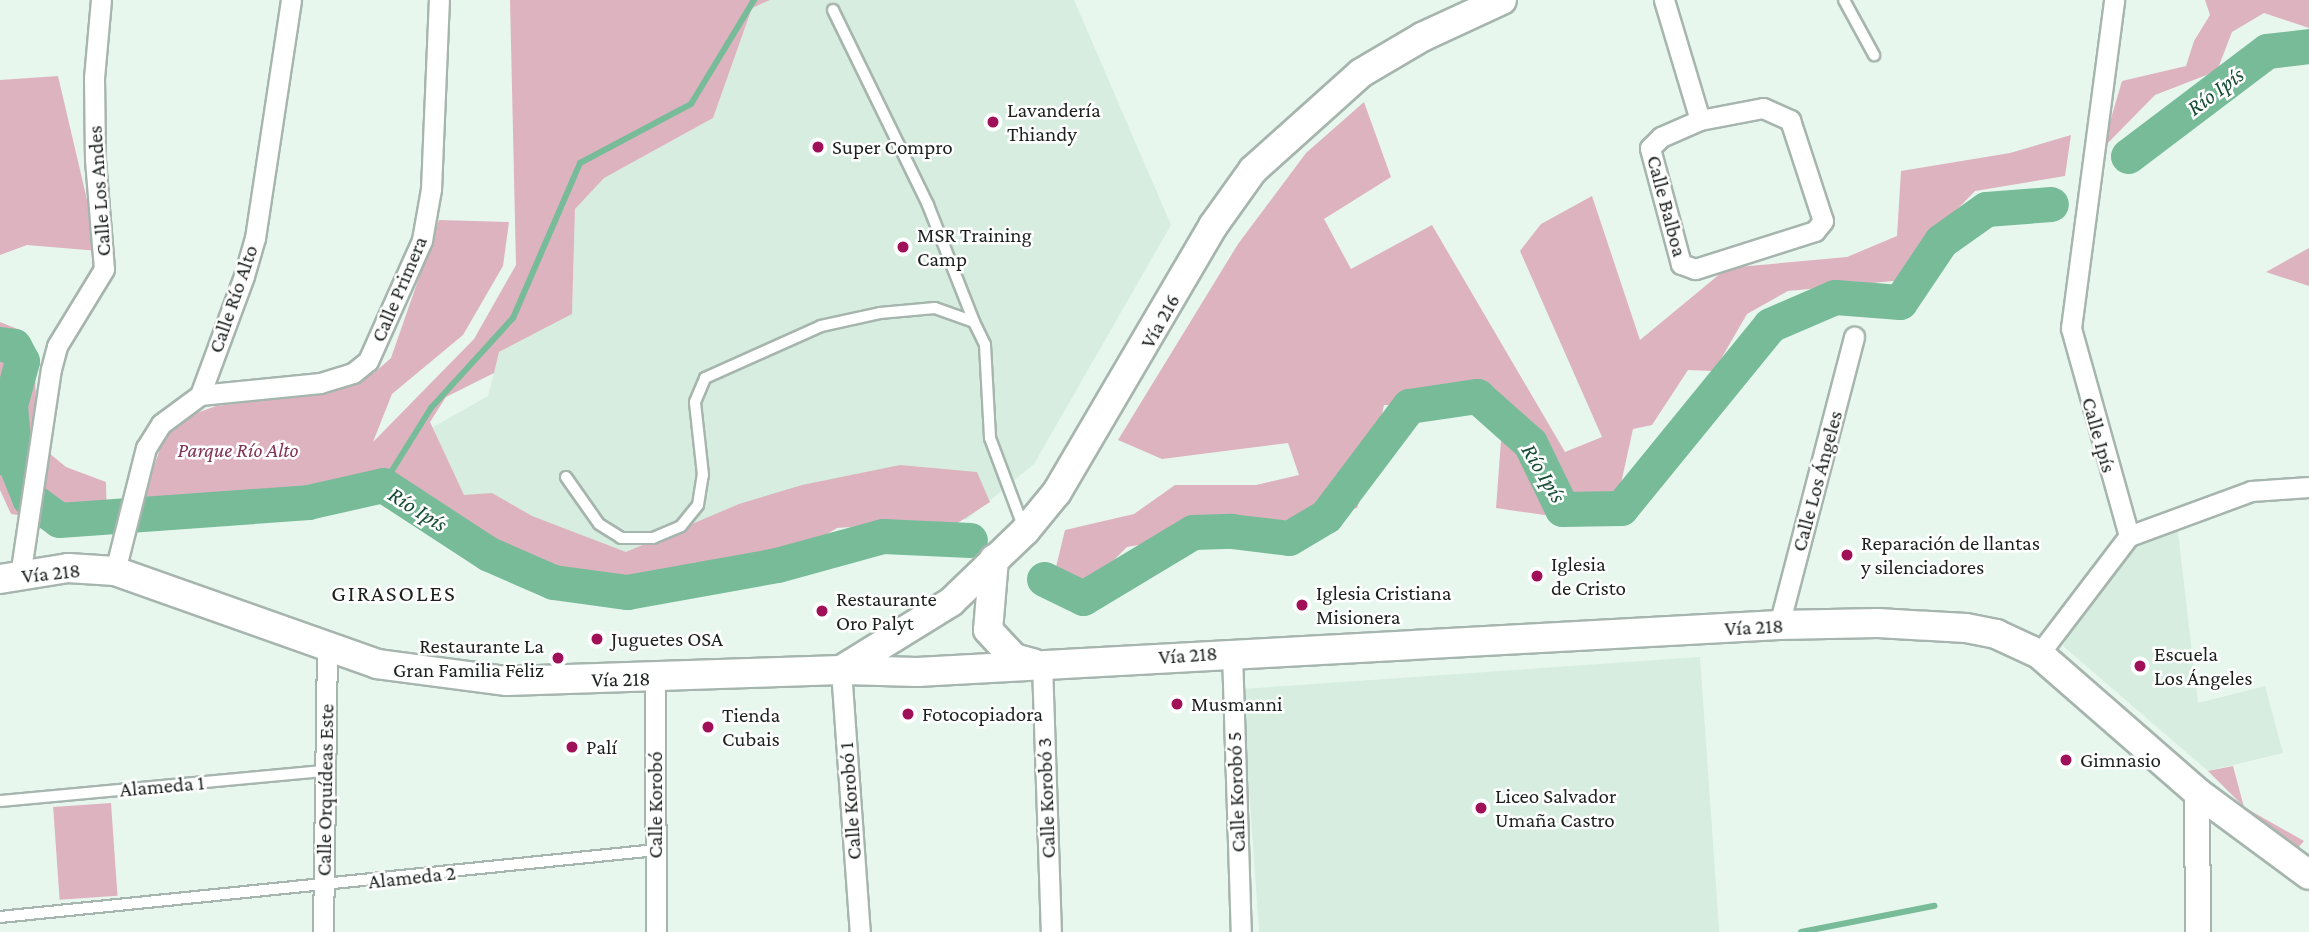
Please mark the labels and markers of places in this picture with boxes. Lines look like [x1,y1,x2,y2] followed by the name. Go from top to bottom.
[1007,97,1101,147] place label: Lavandería Thiandy
[985,114,1001,130] marker: Lavandería Thiandy
[832,134,953,160] place label: Super Compro
[810,139,826,155] marker: Super Compro
[917,222,1032,272] place label: MSR Training Camp
[895,239,911,255] marker: MSR Training Camp
[1861,530,2040,580] place label: Reparación de llantas y silenciadores
[1839,547,1855,563] marker: Reparación de llantas y silenciadores
[1551,551,1626,601] place label: Iglesia de Cristo
[1529,568,1545,584] marker: Iglesia de Cristo
[1316,580,1451,630] place label: Iglesia Cristiana Misionera
[836,586,937,636] place label: Restaurante Oro Palyt
[1294,597,1310,613] marker: Iglesia Cristiana Misionera
[814,603,830,619] marker: Restaurante Oro Palyt
[611,626,723,652] place label: Juguetes OSA
[589,631,605,647] marker: Juguetes OSA
[393,633,544,683] place label: Restaurante La Gran Familia Feliz
[2154,641,2253,691] place label: Escuela Los Ángeles
[550,650,566,666] marker: Restaurante La Gran Familia Feliz
[2132,658,2148,674] marker: Escuela Los Ángeles
[1191,691,1282,717] place label: Musmanni
[1169,696,1185,712] marker: Musmanni
[922,701,1043,727] place label: Fotocopiadora
[722,702,780,752] place label: Tienda Cubais
[900,706,916,722] marker: Fotocopiadora
[700,719,716,735] marker: Tienda Cubais
[586,734,617,760] place label: Palí
[564,739,580,755] marker: Palí
[2080,747,2161,773] place label: Gimnasio
[2058,752,2074,768] marker: Gimnasio
[1495,783,1616,833] place label: Liceo Salvador Umaña Castro
[1473,800,1489,816] marker: Liceo Salvador Umaña Castro

